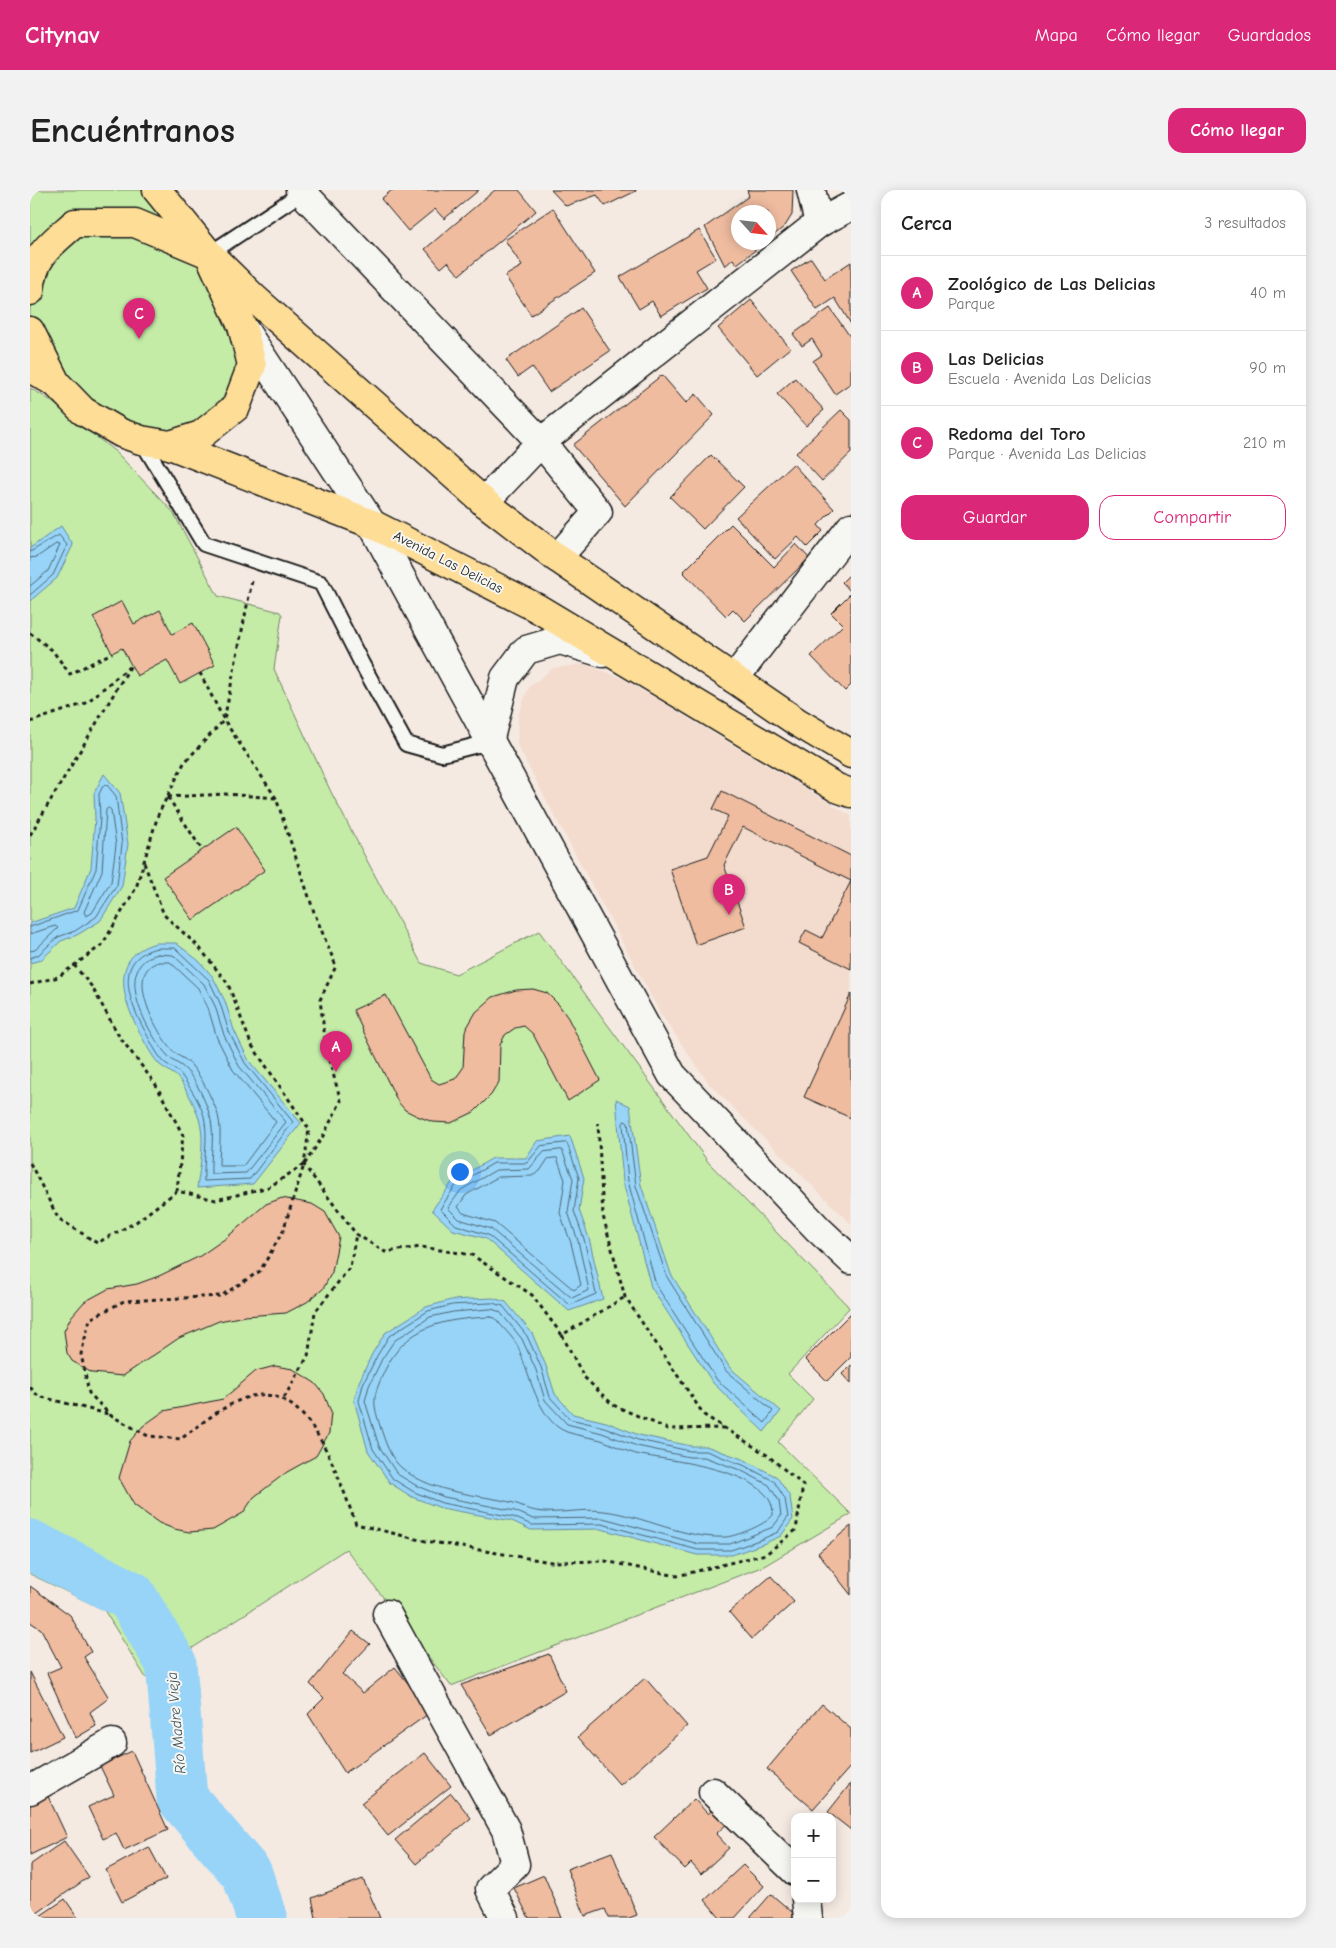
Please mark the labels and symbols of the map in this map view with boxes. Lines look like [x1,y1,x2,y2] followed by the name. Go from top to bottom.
[731,205,776,250] north arrow
[123,298,155,339] pin: C
[390,527,506,597] street label: Avenida Las Delicias
[713,874,745,915] pin: B
[320,1031,352,1072] pin: A
[447,1159,473,1185] your location
[163,1671,189,1775] water label: Río Madre Vieja

